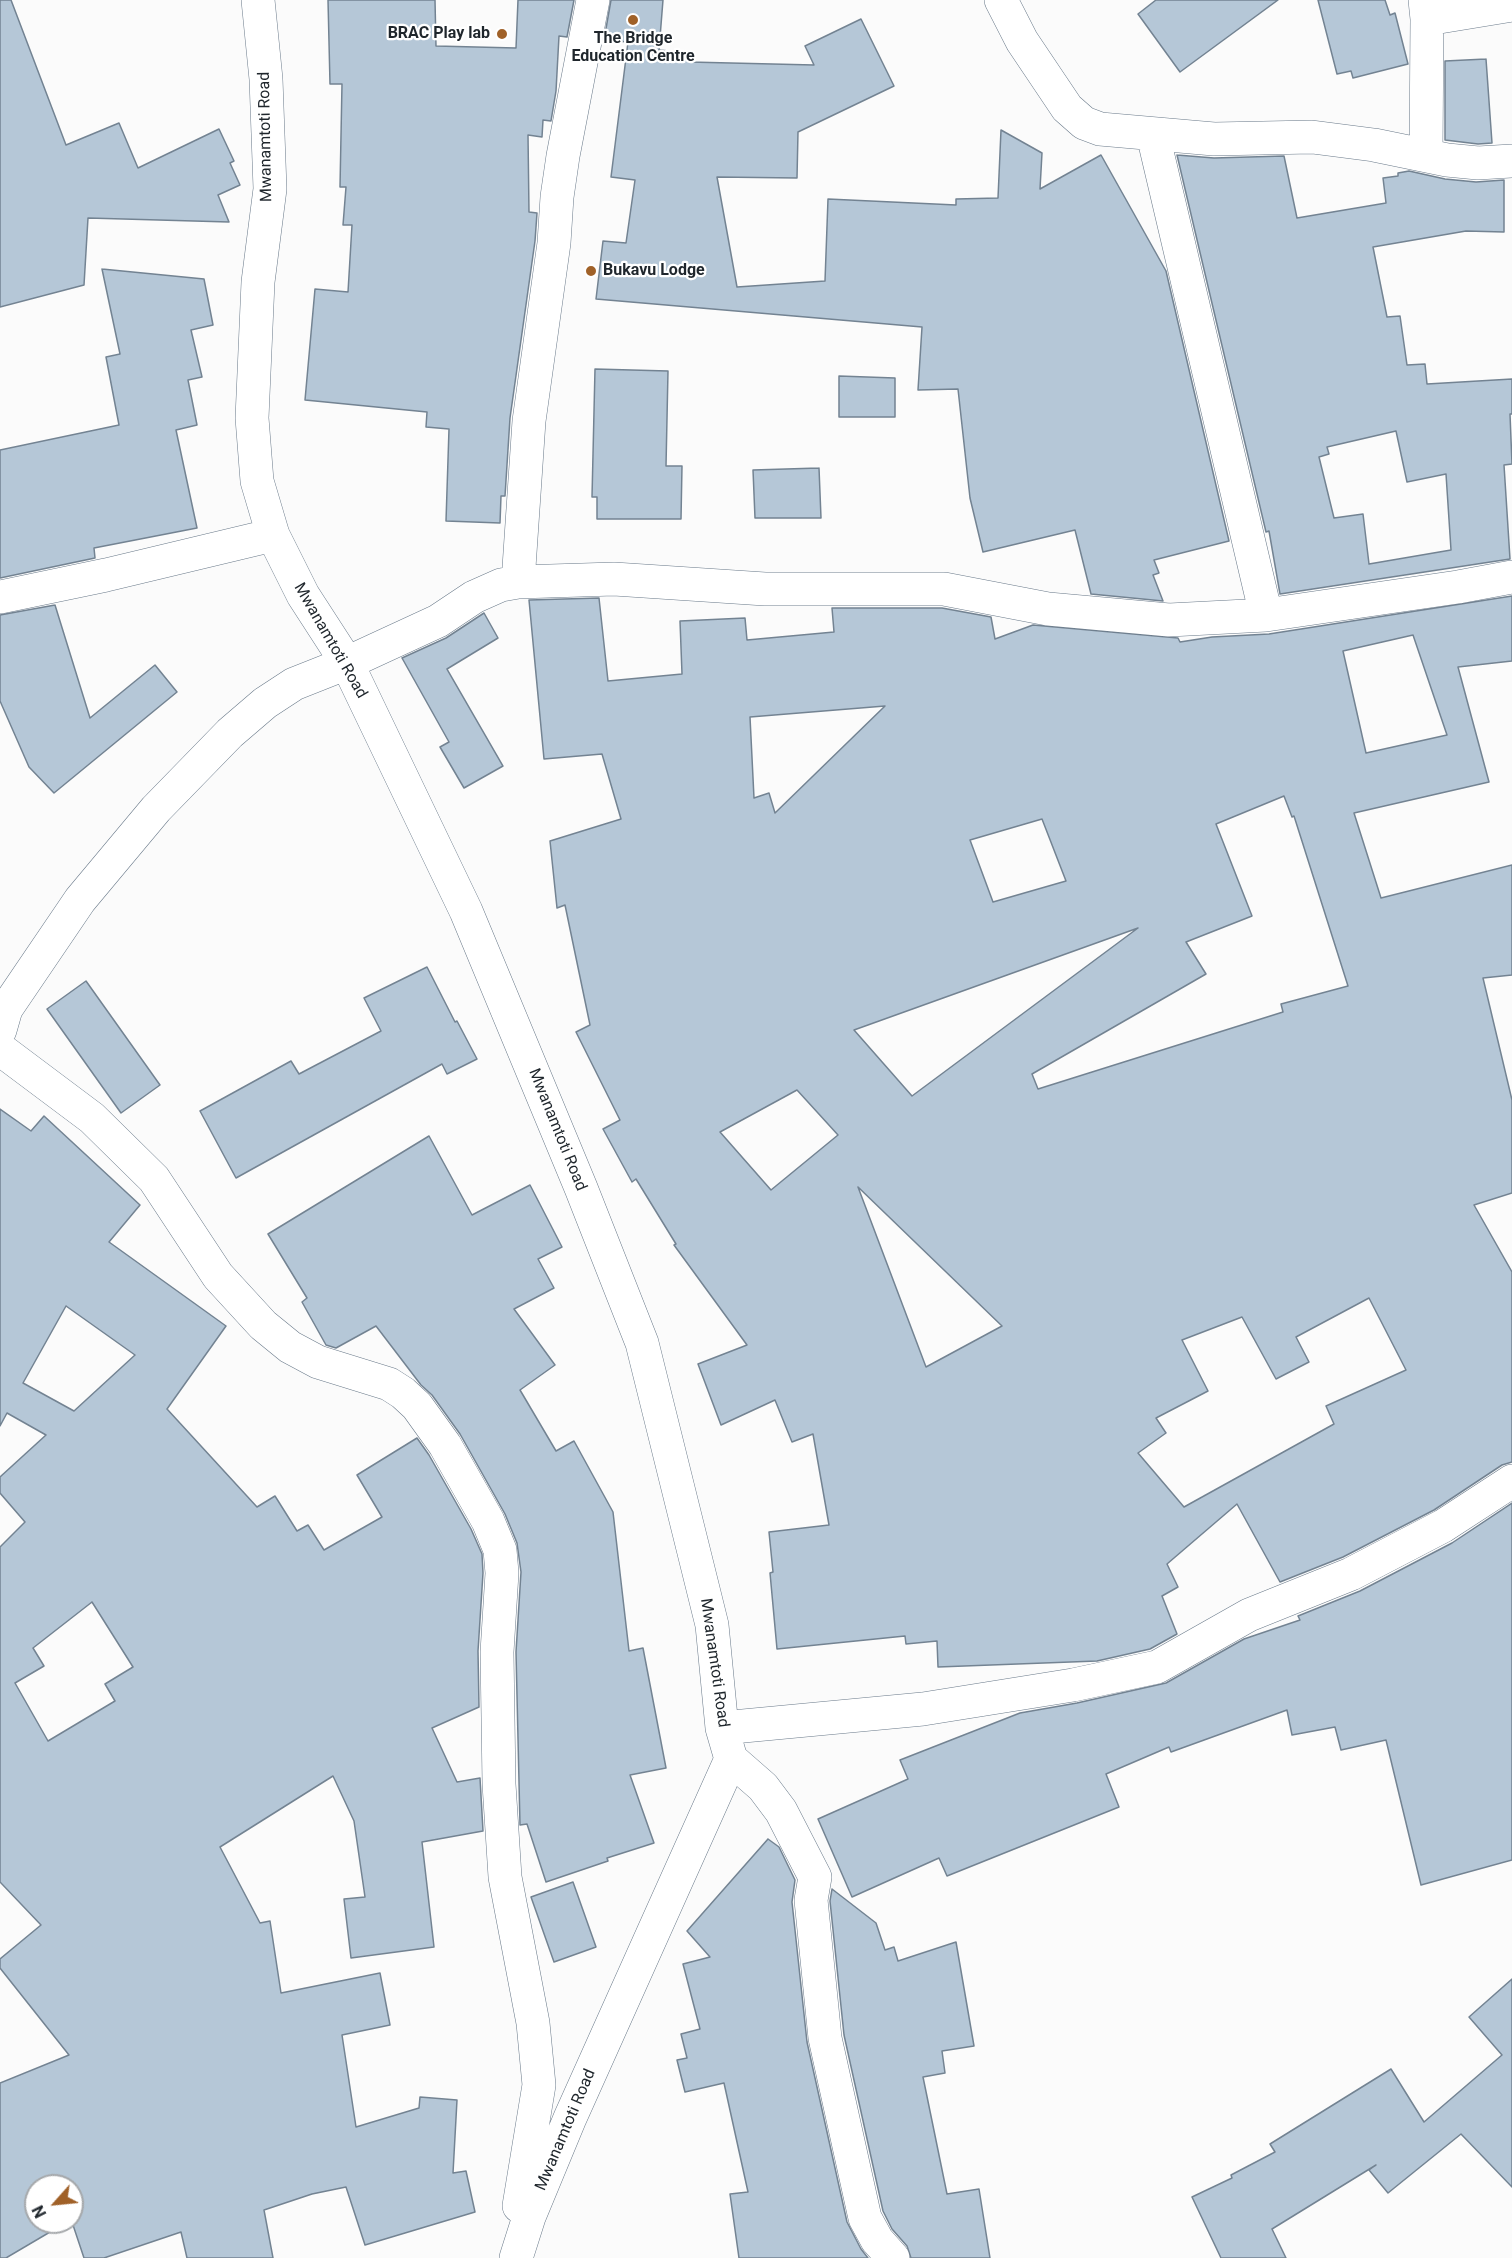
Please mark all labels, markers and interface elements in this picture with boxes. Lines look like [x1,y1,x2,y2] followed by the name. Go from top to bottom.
[626,13,640,27] marker: The Bridge Education Centre
[388,24,490,44] place label: BRAC Play lab
[495,27,509,41] marker: BRAC Play lab
[571,29,695,67] place label: The Bridge Education Centre
[255,72,277,202] street label: Mwanamtoti Road
[603,261,705,281] place label: Bukavu Lodge
[584,264,598,278] marker: Bukavu Lodge
[289,580,371,702] street label: Mwanamtoti Road
[524,1066,590,1194] street label: Mwanamtoti Road
[695,1597,733,1729] street label: Mwanamtoti Road
[532,2066,600,2194] street label: Mwanamtoti Road
[24,2174,84,2234] north arrow
[28,2202,50,2221] text: N

